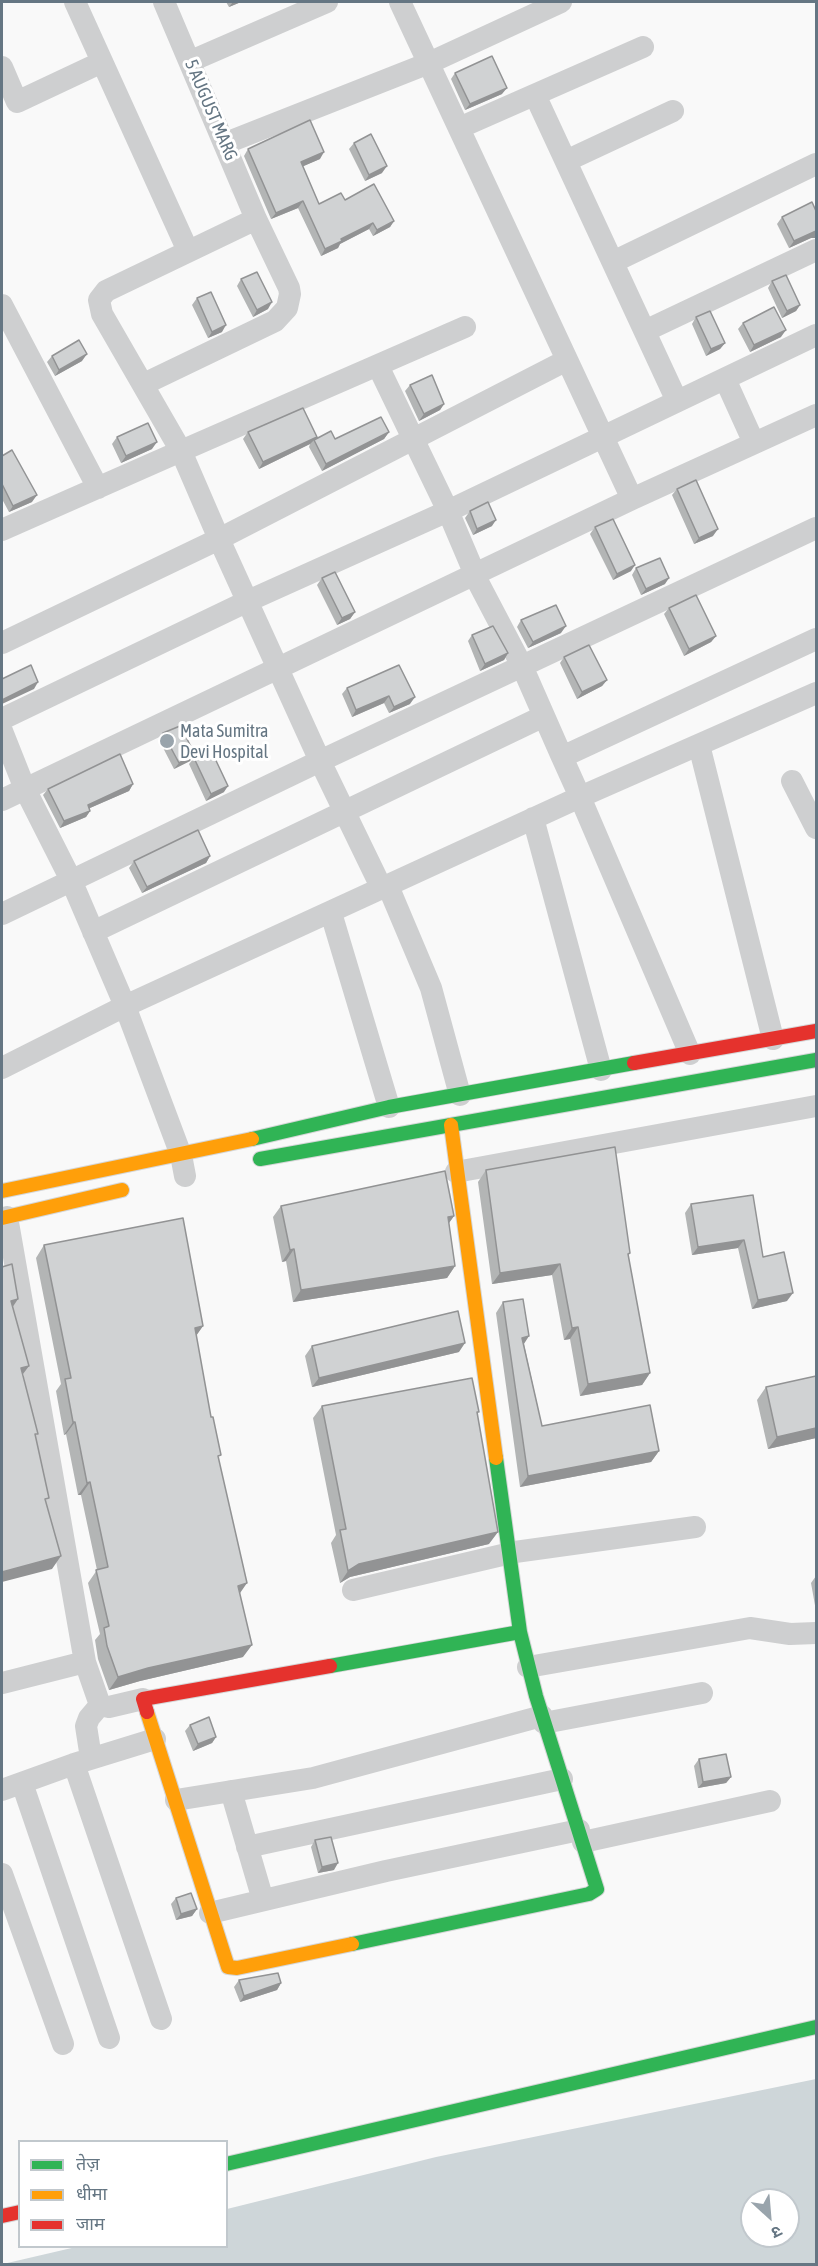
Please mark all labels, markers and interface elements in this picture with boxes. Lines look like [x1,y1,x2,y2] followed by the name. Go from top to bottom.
[180,56,242,164] street label: 5 AUGUST MARG
[180,720,268,762] place label: Mata Sumitra Devi Hospital
[158,732,176,750] marker: Mata Sumitra Devi Hospital
[18,2140,228,2248] legend
[76,2153,100,2174] text: तेज़
[76,2183,107,2204] text: धीमा
[740,2188,800,2248] north arrow
[76,2213,105,2234] text: जाम
[769,2222,785,2243] text: उ

